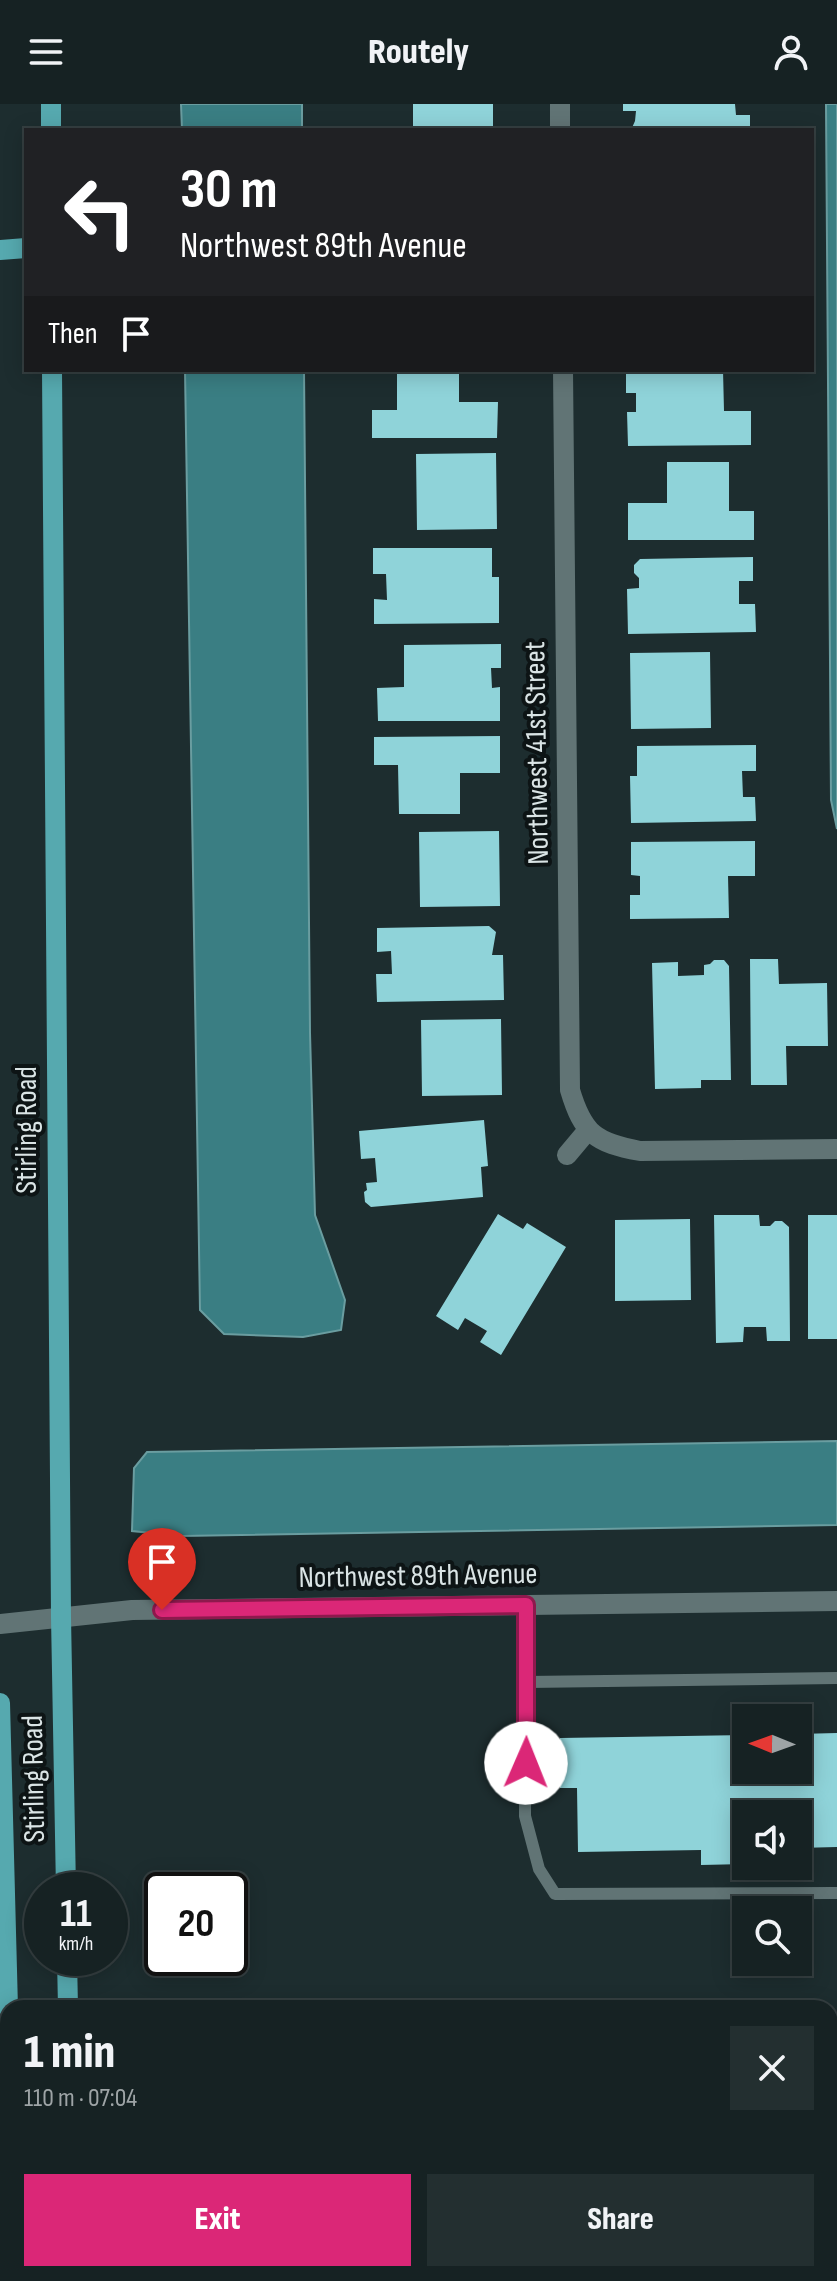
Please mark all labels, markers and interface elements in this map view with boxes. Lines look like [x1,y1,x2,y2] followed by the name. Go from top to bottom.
[24,30,68,74] icon: menu
[769,30,813,74] icon: person
[368,31,469,74] text: Routely
[180,157,278,224] text: 30 m
[48,160,152,264] icon: left
[180,225,467,268] text: Northwest 89th Avenue
[114,312,158,356] icon: arrive
[48,316,98,352] text: Then
[517,641,557,865] street label: Northwest 41st Street
[9,1066,45,1194] street label: Stirling Road
[128,1528,196,1610] pin
[140,1540,184,1584] icon: arrive
[298,1556,538,1596] street label: Northwest 89th Avenue
[732,1704,812,1784] north arrow
[732,1704,812,1976] map controls
[15,1715,53,1843] street label: Stirling Road
[484,1721,568,1805] position arrow
[732,1800,812,1880] button: sound
[144,1872,248,1976] speed limit sign: 20
[60,1890,92,1938] text: 11
[732,1896,812,1976] button: search
[59,1932,93,1956] text: km/h
[24,2024,115,2081] text: 1 min
[730,2026,814,2110] button: close
[24,2083,137,2114] text: 110 m · 07:04
[24,2174,411,2266] button: Exit
[427,2174,814,2266] button: Share

